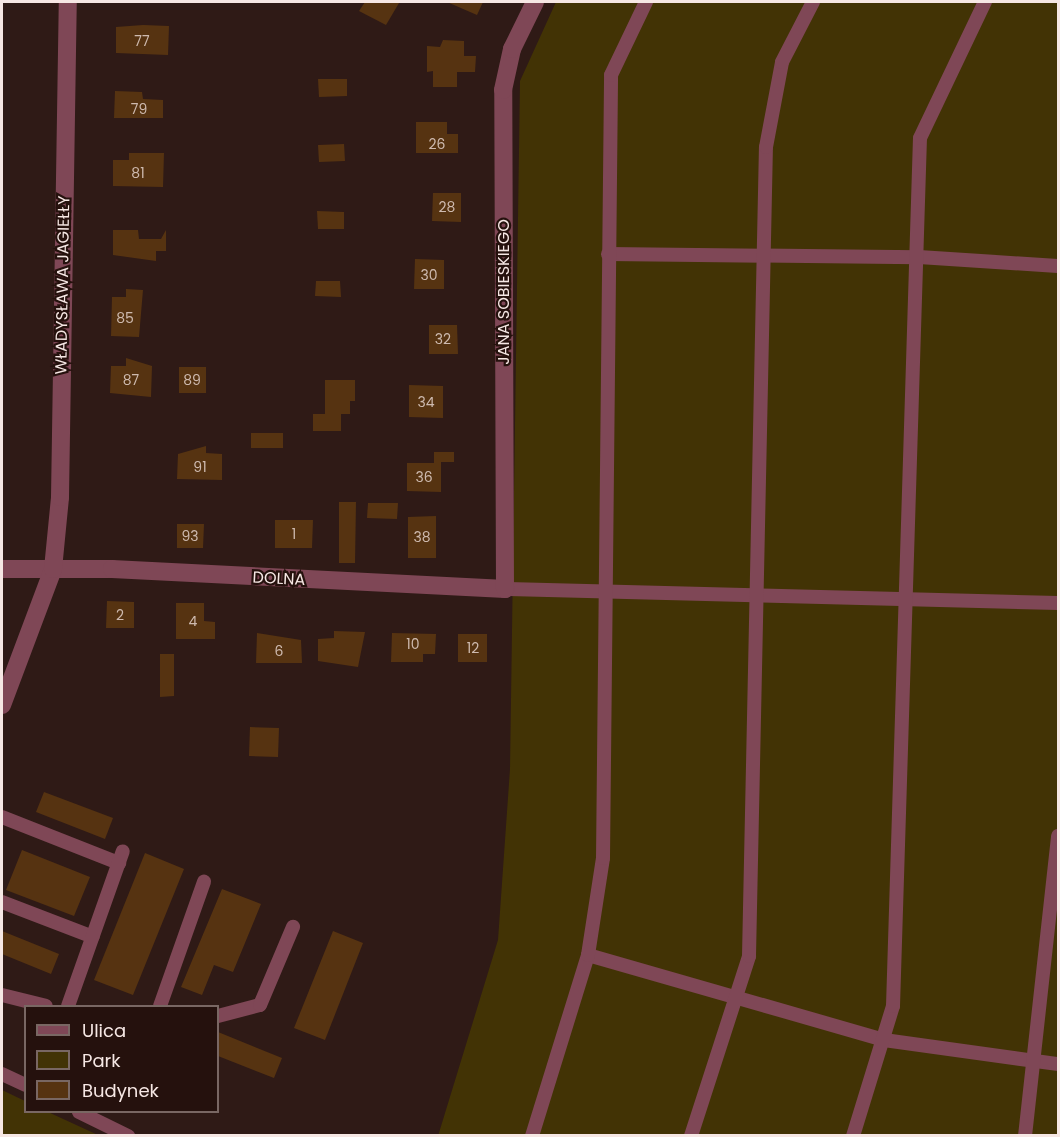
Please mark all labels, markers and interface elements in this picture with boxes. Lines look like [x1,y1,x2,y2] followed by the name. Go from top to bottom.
[134,33,150,49] house number: 77
[131,101,147,117] house number: 79
[429,136,445,152] house number: 26
[131,165,145,181] house number: 81
[52,195,74,375] street label: WŁADYSŁAWA JAGIEŁŁY
[439,199,455,215] house number: 28
[494,219,514,365] street label: JANA SOBIESKIEGO
[420,267,438,283] house number: 30
[116,310,134,326] house number: 85
[435,331,451,347] house number: 32
[123,372,139,388] house number: 87
[183,372,201,388] house number: 89
[417,394,435,410] house number: 34
[193,459,207,475] house number: 91
[415,469,433,485] house number: 36
[292,526,296,542] house number: 1
[181,528,199,544] house number: 93
[413,529,431,545] house number: 38
[252,568,306,590] street label: DOLNA
[116,607,124,623] house number: 2
[189,613,197,629] house number: 4
[406,636,420,652] house number: 10
[467,640,479,656] house number: 12
[275,643,283,659] house number: 6
[24,1005,219,1113] legend
[82,1018,126,1043] text: Ulica
[82,1048,121,1073] text: Park
[82,1078,159,1103] text: Budynek

